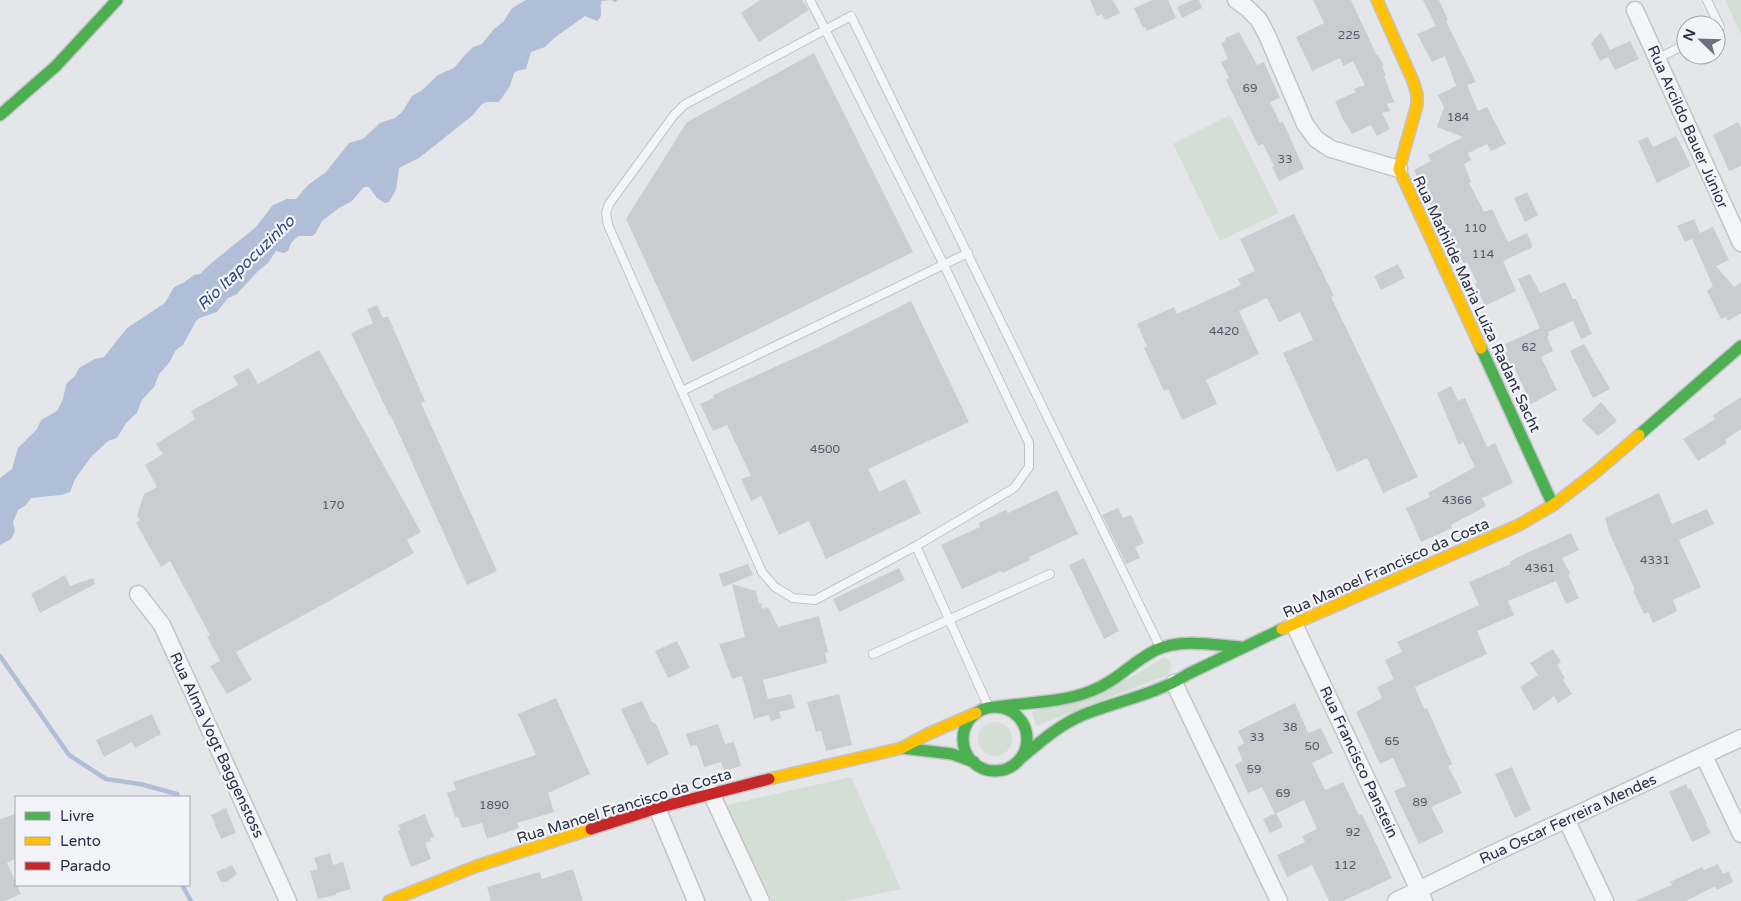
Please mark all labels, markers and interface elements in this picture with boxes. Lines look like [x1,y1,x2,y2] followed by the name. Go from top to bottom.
[1676,15,1726,65] north arrow
[1679,27,1700,44] text: N
[1338,28,1360,42] house number: 225
[1644,43,1732,212] street label: Rua Arcildo Bauer Júnior
[1242,81,1258,95] house number: 69
[1447,110,1470,124] house number: 184
[1277,152,1293,166] house number: 33
[1409,173,1545,435] street label: Rua Mathilde Maria Luíza Radant Sacht
[193,210,300,315] water label: Rio Itapocuzinho
[1464,221,1487,235] house number: 110
[1472,247,1495,261] house number: 114
[1209,324,1240,338] house number: 4420
[1521,340,1537,354] house number: 62
[810,442,841,456] house number: 4500
[1442,493,1472,507] house number: 4366
[322,498,345,512] house number: 170
[1280,514,1492,622] street label: Rua Manoel Francisco da Costa
[1640,553,1670,567] house number: 4331
[1525,561,1555,575] house number: 4361
[166,649,268,841] street label: Rua Alma Vogt Baggenstoss
[1316,683,1402,841] street label: Rua Francisco Panstein
[1282,720,1298,734] house number: 38
[1249,730,1265,744] house number: 33
[1384,734,1400,748] house number: 65
[1304,739,1320,753] house number: 50
[1246,762,1262,776] house number: 59
[514,765,734,847] street label: Rua Manoel Francisco da Costa
[1477,770,1659,868] street label: Rua Oscar Ferreira Mendes
[1275,786,1291,800] house number: 69
[1412,795,1428,809] house number: 89
[15,796,190,886] legend
[479,798,510,812] house number: 1890
[60,807,94,825] text: Livre
[1345,825,1361,839] house number: 92
[60,832,101,850] text: Lento
[60,857,111,875] text: Parado
[1334,858,1356,872] house number: 112

